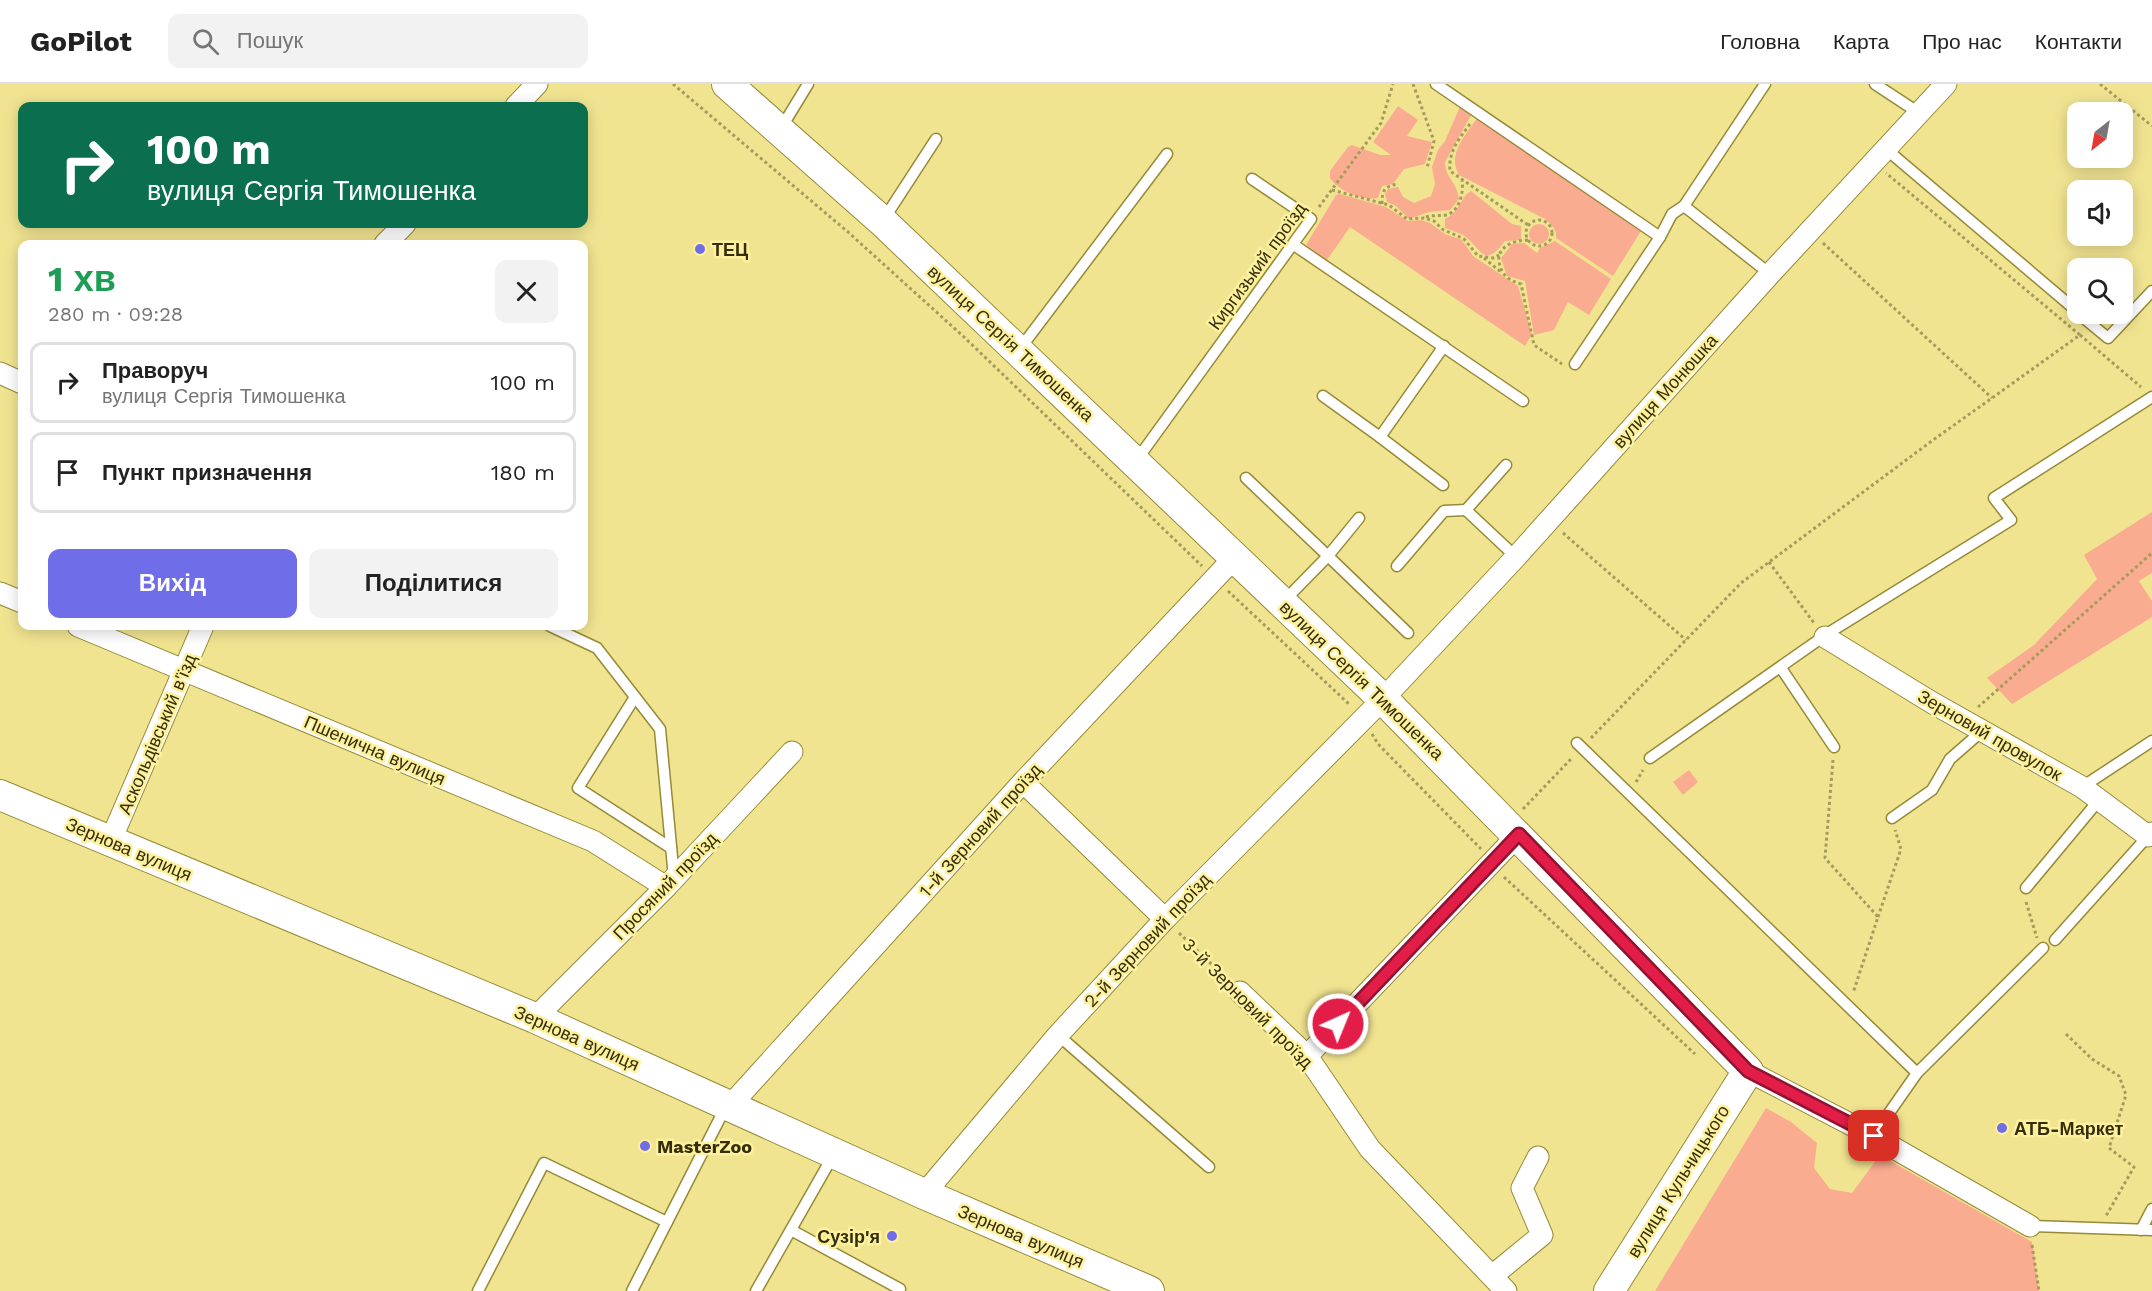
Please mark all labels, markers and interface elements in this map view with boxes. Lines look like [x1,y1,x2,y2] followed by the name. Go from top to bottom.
[168,14,588,68] search box
[30,25,132,58] text: GoPilot
[189,25,222,58] icon: search
[237,28,303,53] text: Пошук
[1720,29,1800,54] text: Головна
[1833,29,1889,54] text: Карта
[1922,29,2002,54] text: Про нас
[2035,29,2122,54] text: Контакти
[2067,102,2133,168] north arrow
[2067,102,2133,324] map controls
[147,125,271,174] text: 100 m
[48,126,126,204] icon: right
[147,175,476,207] text: вулиця Сергія Тимошенка
[2067,180,2133,246] button: sound
[1204,198,1310,334] street label: Киргизький проїзд
[712,239,749,260] place label: ТЕЦ
[693,242,707,256] marker: ТЕЦ
[48,258,116,300] text: 1 хв
[2067,258,2133,324] button: search
[495,260,558,323] button: close
[924,261,1099,426] street label: вулиця Сергія Тимошенка
[48,302,183,326] text: 280 m · 09:28
[1608,329,1722,452] street label: вулиця Монюшка
[102,358,208,383] text: Праворуч
[51,366,84,399] icon: right
[491,370,555,395] text: 100 m
[102,384,346,408] text: вулиця Сергія Тимошенка
[51,456,84,489] icon: arrive
[102,460,312,485] text: Пункт призначення
[491,460,555,485] text: 180 m
[48,549,297,618] button: Вихід
[309,549,558,618] button: Поділитися
[1276,596,1449,764] street label: вулиця Сергія Тимошенка
[114,650,200,817] street label: Аскольдівський в'їзд
[1914,685,2066,785] street label: Зерновий провулок
[301,711,449,789] street label: Пшенична вулиця
[915,759,1046,901] street label: 1-й Зерновий проїзд
[63,813,195,885] street label: Зернова вулиця
[608,828,722,944] street label: Просяний проїзд
[1080,868,1215,1011] street label: 2-й Зерновий проїзд
[1178,933,1318,1073] street label: 3-й Зерновий проїзд
[1306,992,1370,1056] position arrow
[511,1001,643,1075] street label: Зернова вулиця
[1623,1101,1733,1261] street label: вулиця Кульчицького
[1848,1110,1899,1161] pin
[2014,1118,2124,1139] place label: АТБ-Маркет
[1857,1119,1890,1152] icon: arrive
[1995,1121,2009,1135] marker: АТБ-Маркет
[657,1136,752,1157] place label: MasterZoo
[638,1139,652,1153] marker: MasterZoo
[955,1200,1087,1272] street label: Зернова вулиця
[817,1226,880,1247] place label: Сузір'я
[885,1229,899,1243] marker: Сузір'я

